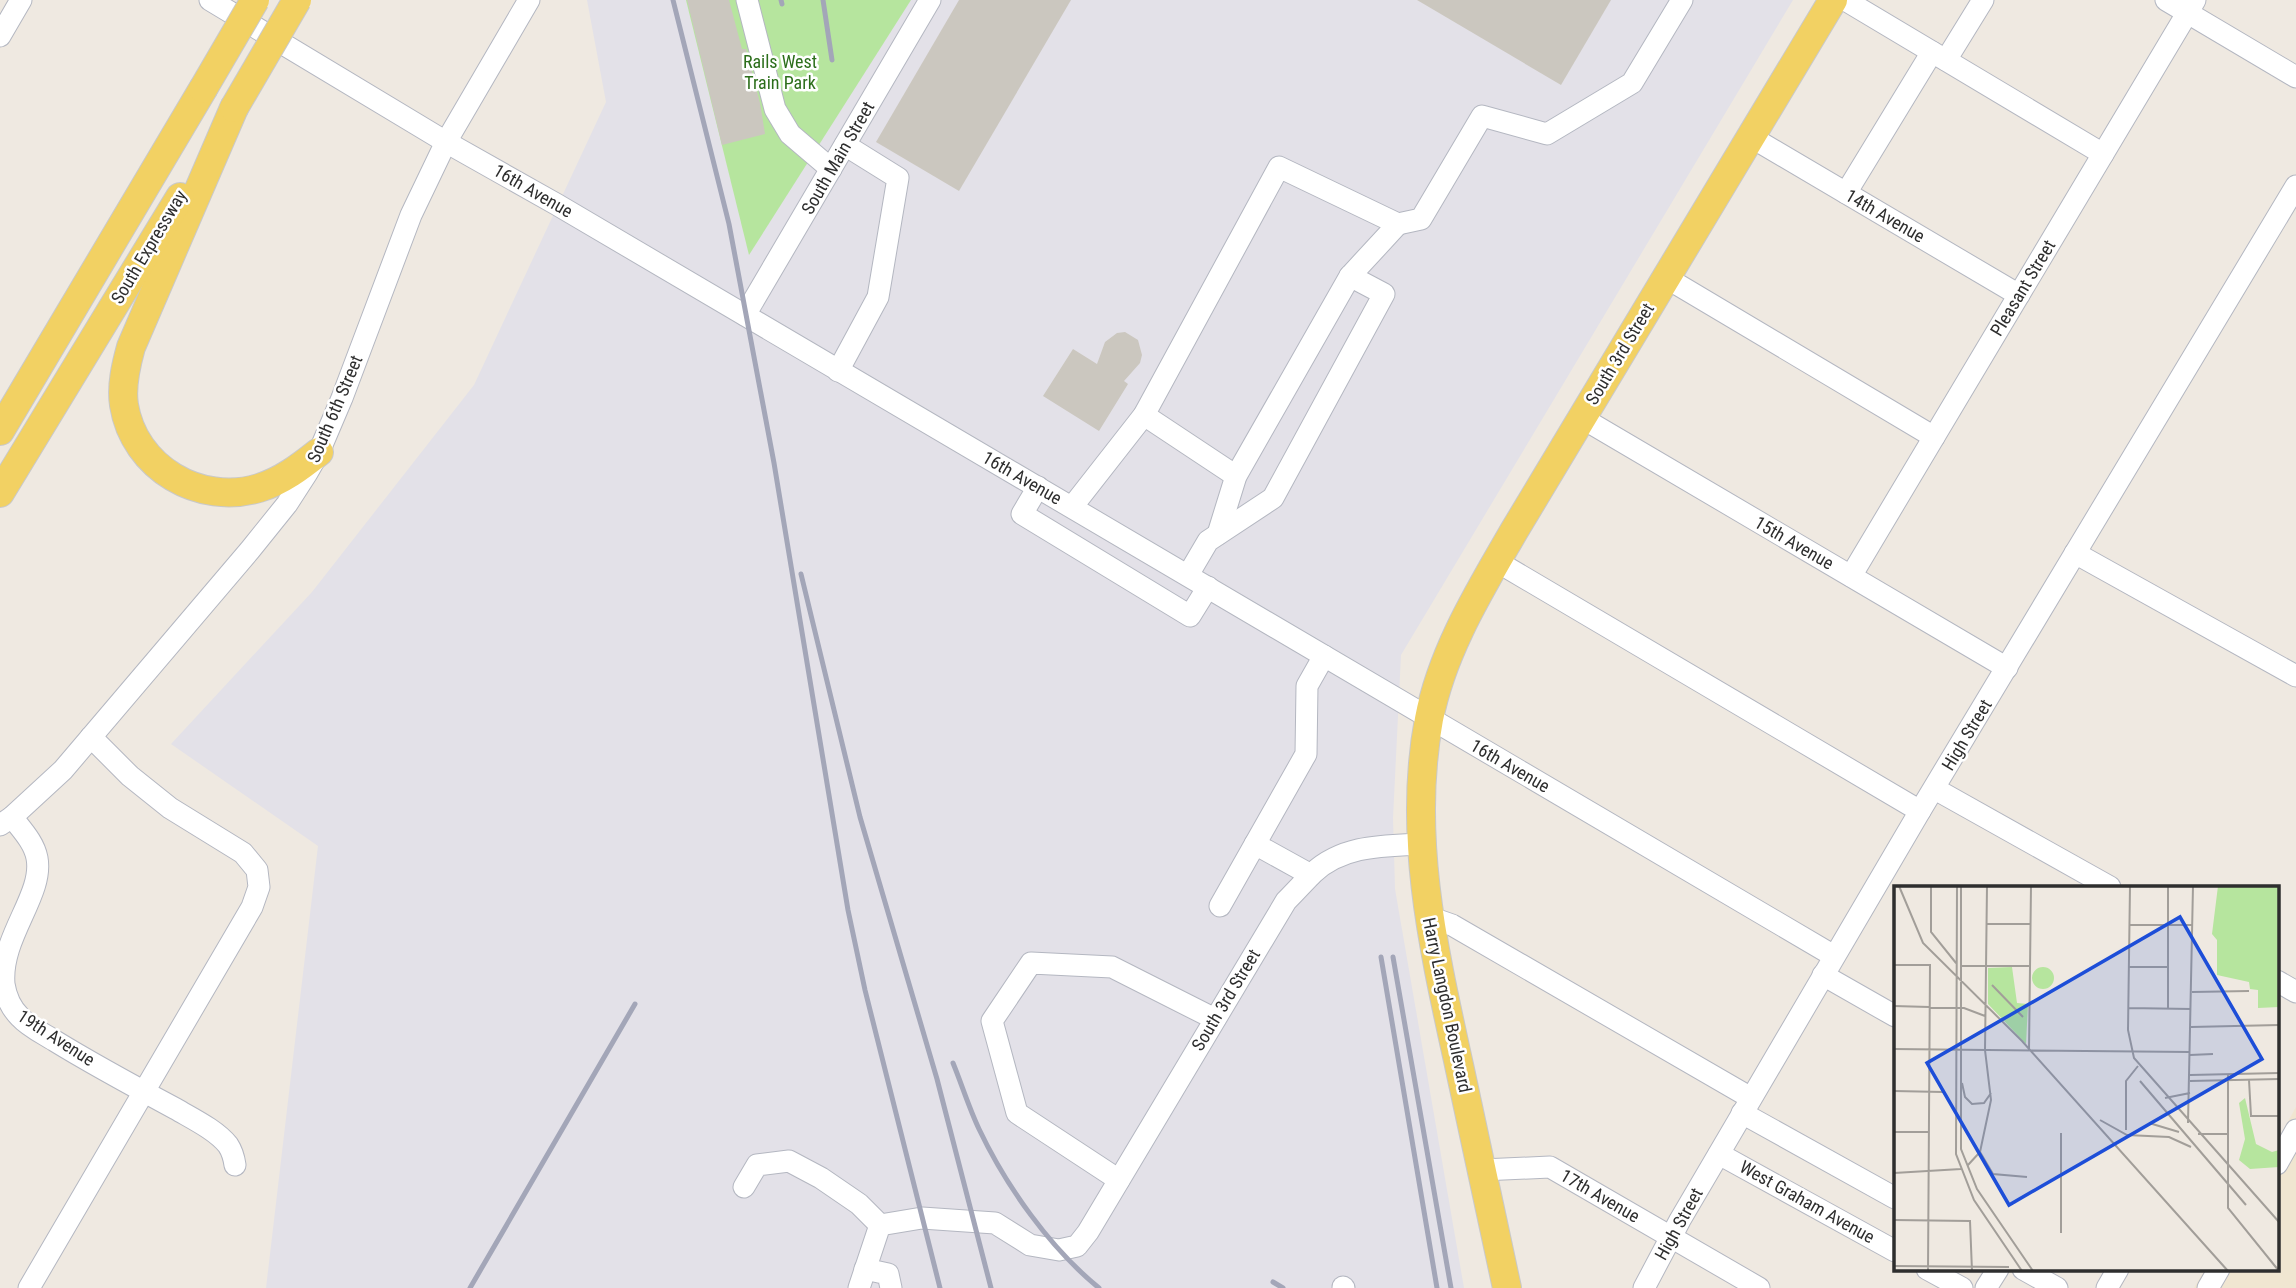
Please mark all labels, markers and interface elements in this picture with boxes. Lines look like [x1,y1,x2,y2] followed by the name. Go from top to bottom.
[743,51,817,93] park label: Rails West Train Park
[797,98,878,218] street label: South Main Street
[490,160,576,222] street label: 16th Avenue
[1842,185,1928,247] street label: 14th Avenue
[106,186,191,307] street label: South Expressway
[1986,236,2059,340] street label: Pleasant Street
[1581,299,1658,408] street label: South 3rd Street
[303,352,367,466] street label: South 6th Street
[979,447,1065,509] street label: 16th Avenue
[1751,512,1837,574] street label: 15th Avenue
[1937,695,1996,774] street label: High Street
[1467,735,1553,797] street label: 16th Avenue
[1894,886,2278,1270] inset map
[1419,915,1476,1094] street label: Harry Langdon Boulevard
[1187,945,1264,1054] street label: South 3rd Street
[14,1005,99,1070] street label: 19th Avenue
[1736,1156,1878,1247] street label: West Graham Avenue
[1557,1165,1643,1227] street label: 17th Avenue
[1650,1184,1707,1263] street label: High Street

